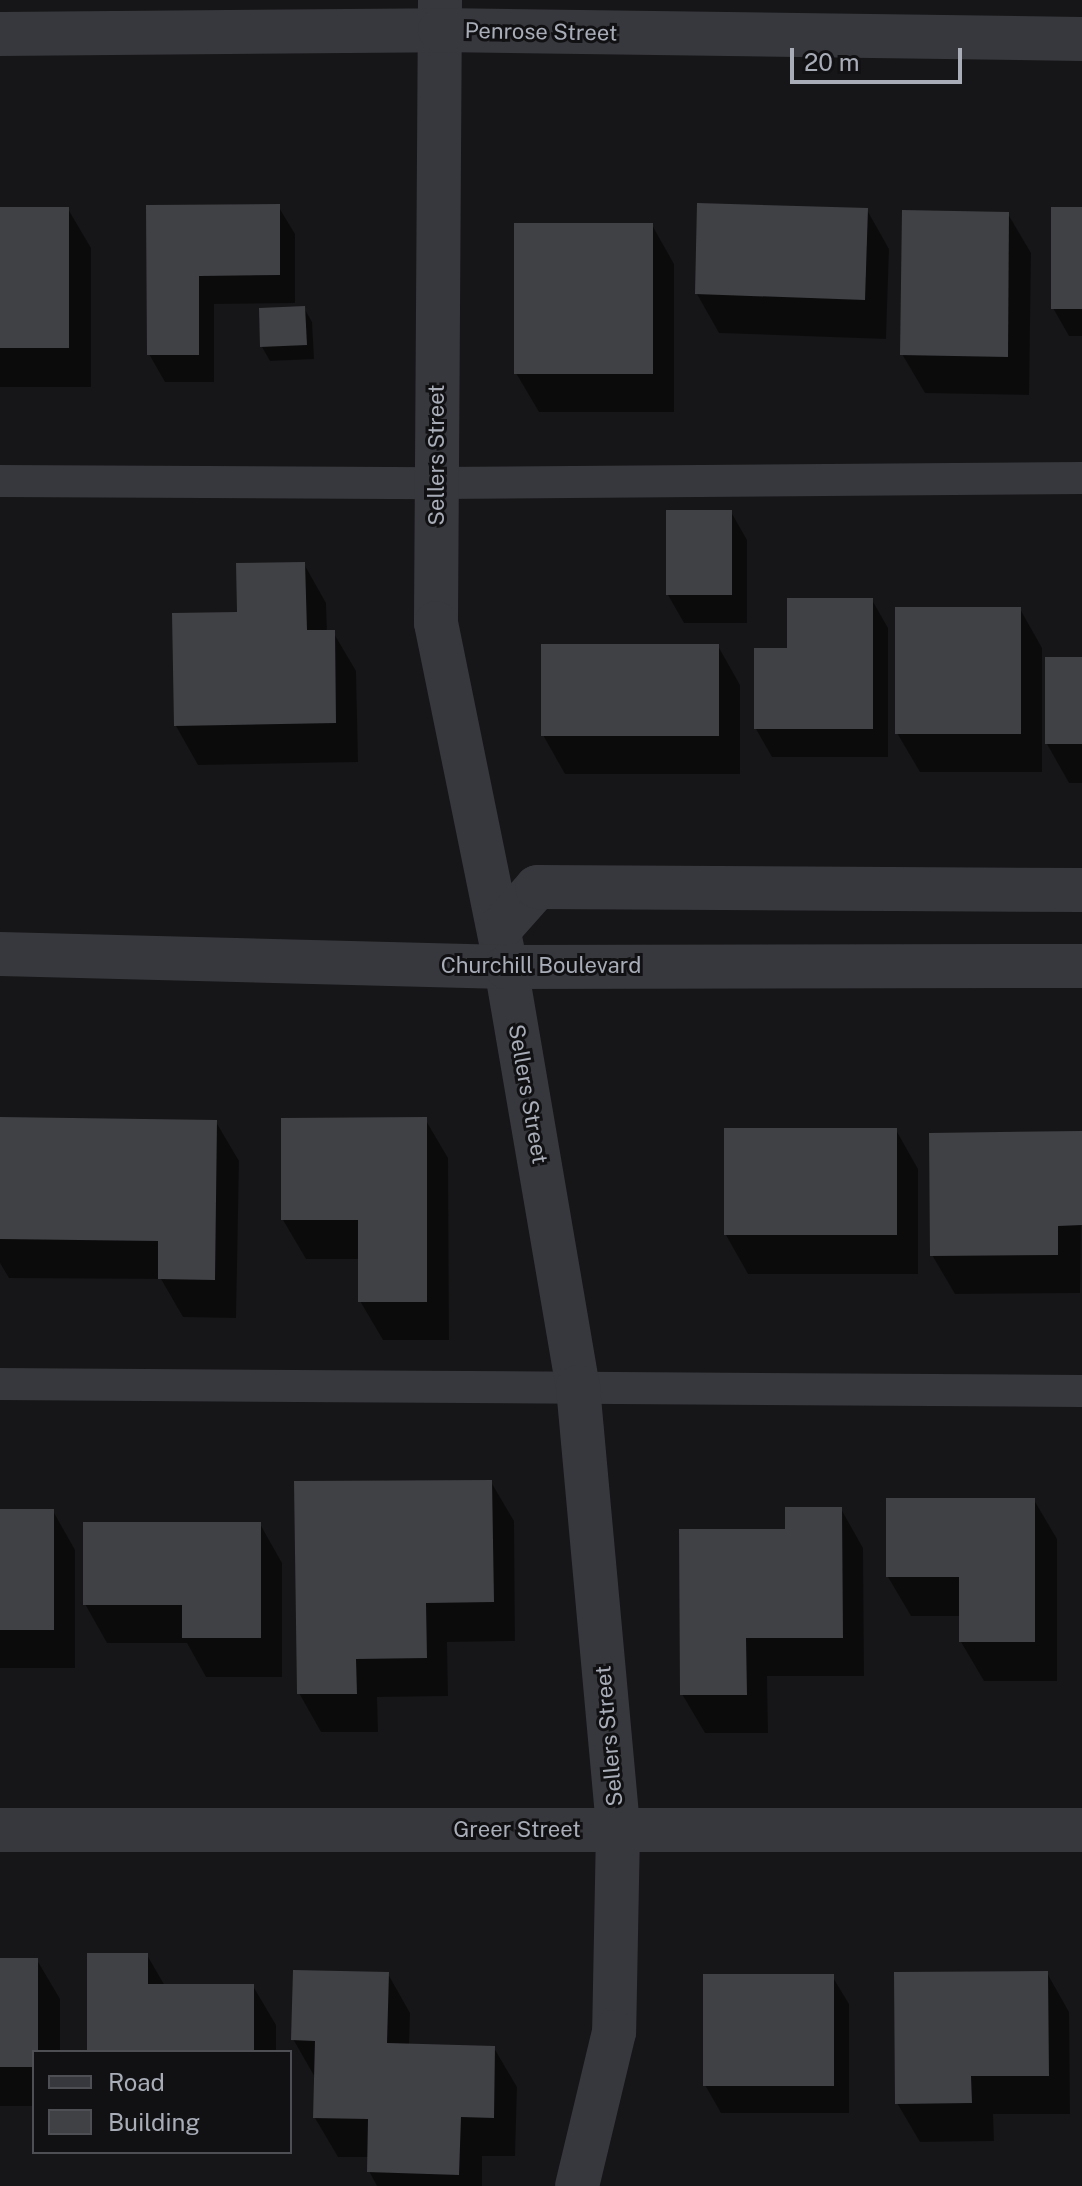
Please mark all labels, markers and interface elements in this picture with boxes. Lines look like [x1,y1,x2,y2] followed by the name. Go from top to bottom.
[464,17,618,47] street label: Penrose Street
[794,32,966,82] scale bar
[804,48,860,76] text: 20 m
[424,384,450,526] street label: Sellers Street
[441,953,641,979] street label: Churchill Boulevard
[503,1022,553,1166] street label: Sellers Street
[590,1664,628,1808] street label: Sellers Street
[453,1817,581,1843] street label: Greer Street
[32,2050,292,2154] legend
[108,2068,165,2096] text: Road
[108,2108,200,2136] text: Building

